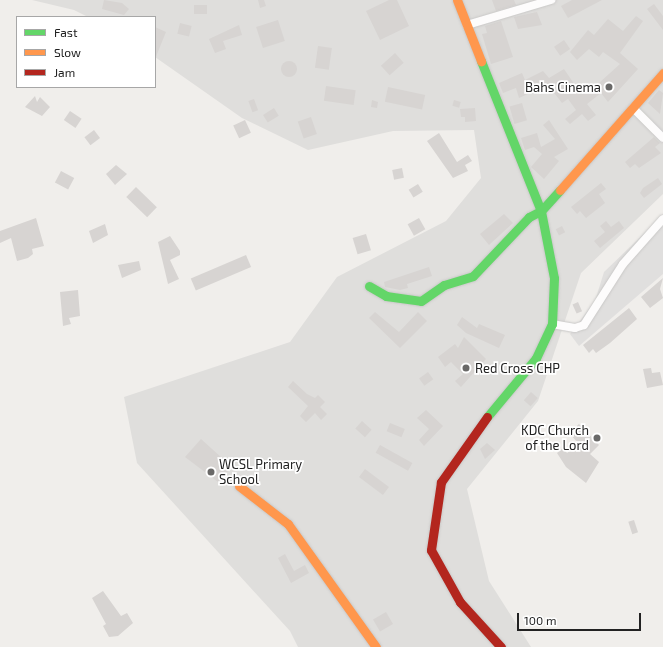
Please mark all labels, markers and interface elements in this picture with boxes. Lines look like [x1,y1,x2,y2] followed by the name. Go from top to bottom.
[16,16,156,88] legend
[54,25,77,39] text: Fast
[54,45,81,59] text: Slow
[54,65,75,79] text: Jam
[525,79,601,95] place label: Bahs Cinema
[604,82,614,92] marker: Bahs Cinema
[475,360,560,376] place label: Red Cross CHP
[460,362,472,374] marker: Red Cross CHP
[521,423,589,454] place label: KDC Church of the Lord
[592,433,602,443] marker: KDC Church of the Lord
[219,457,302,488] place label: WCSL Primary School
[206,467,216,477] marker: WCSL Primary School
[519,605,643,631] scale bar
[524,613,556,627] text: 100 m

